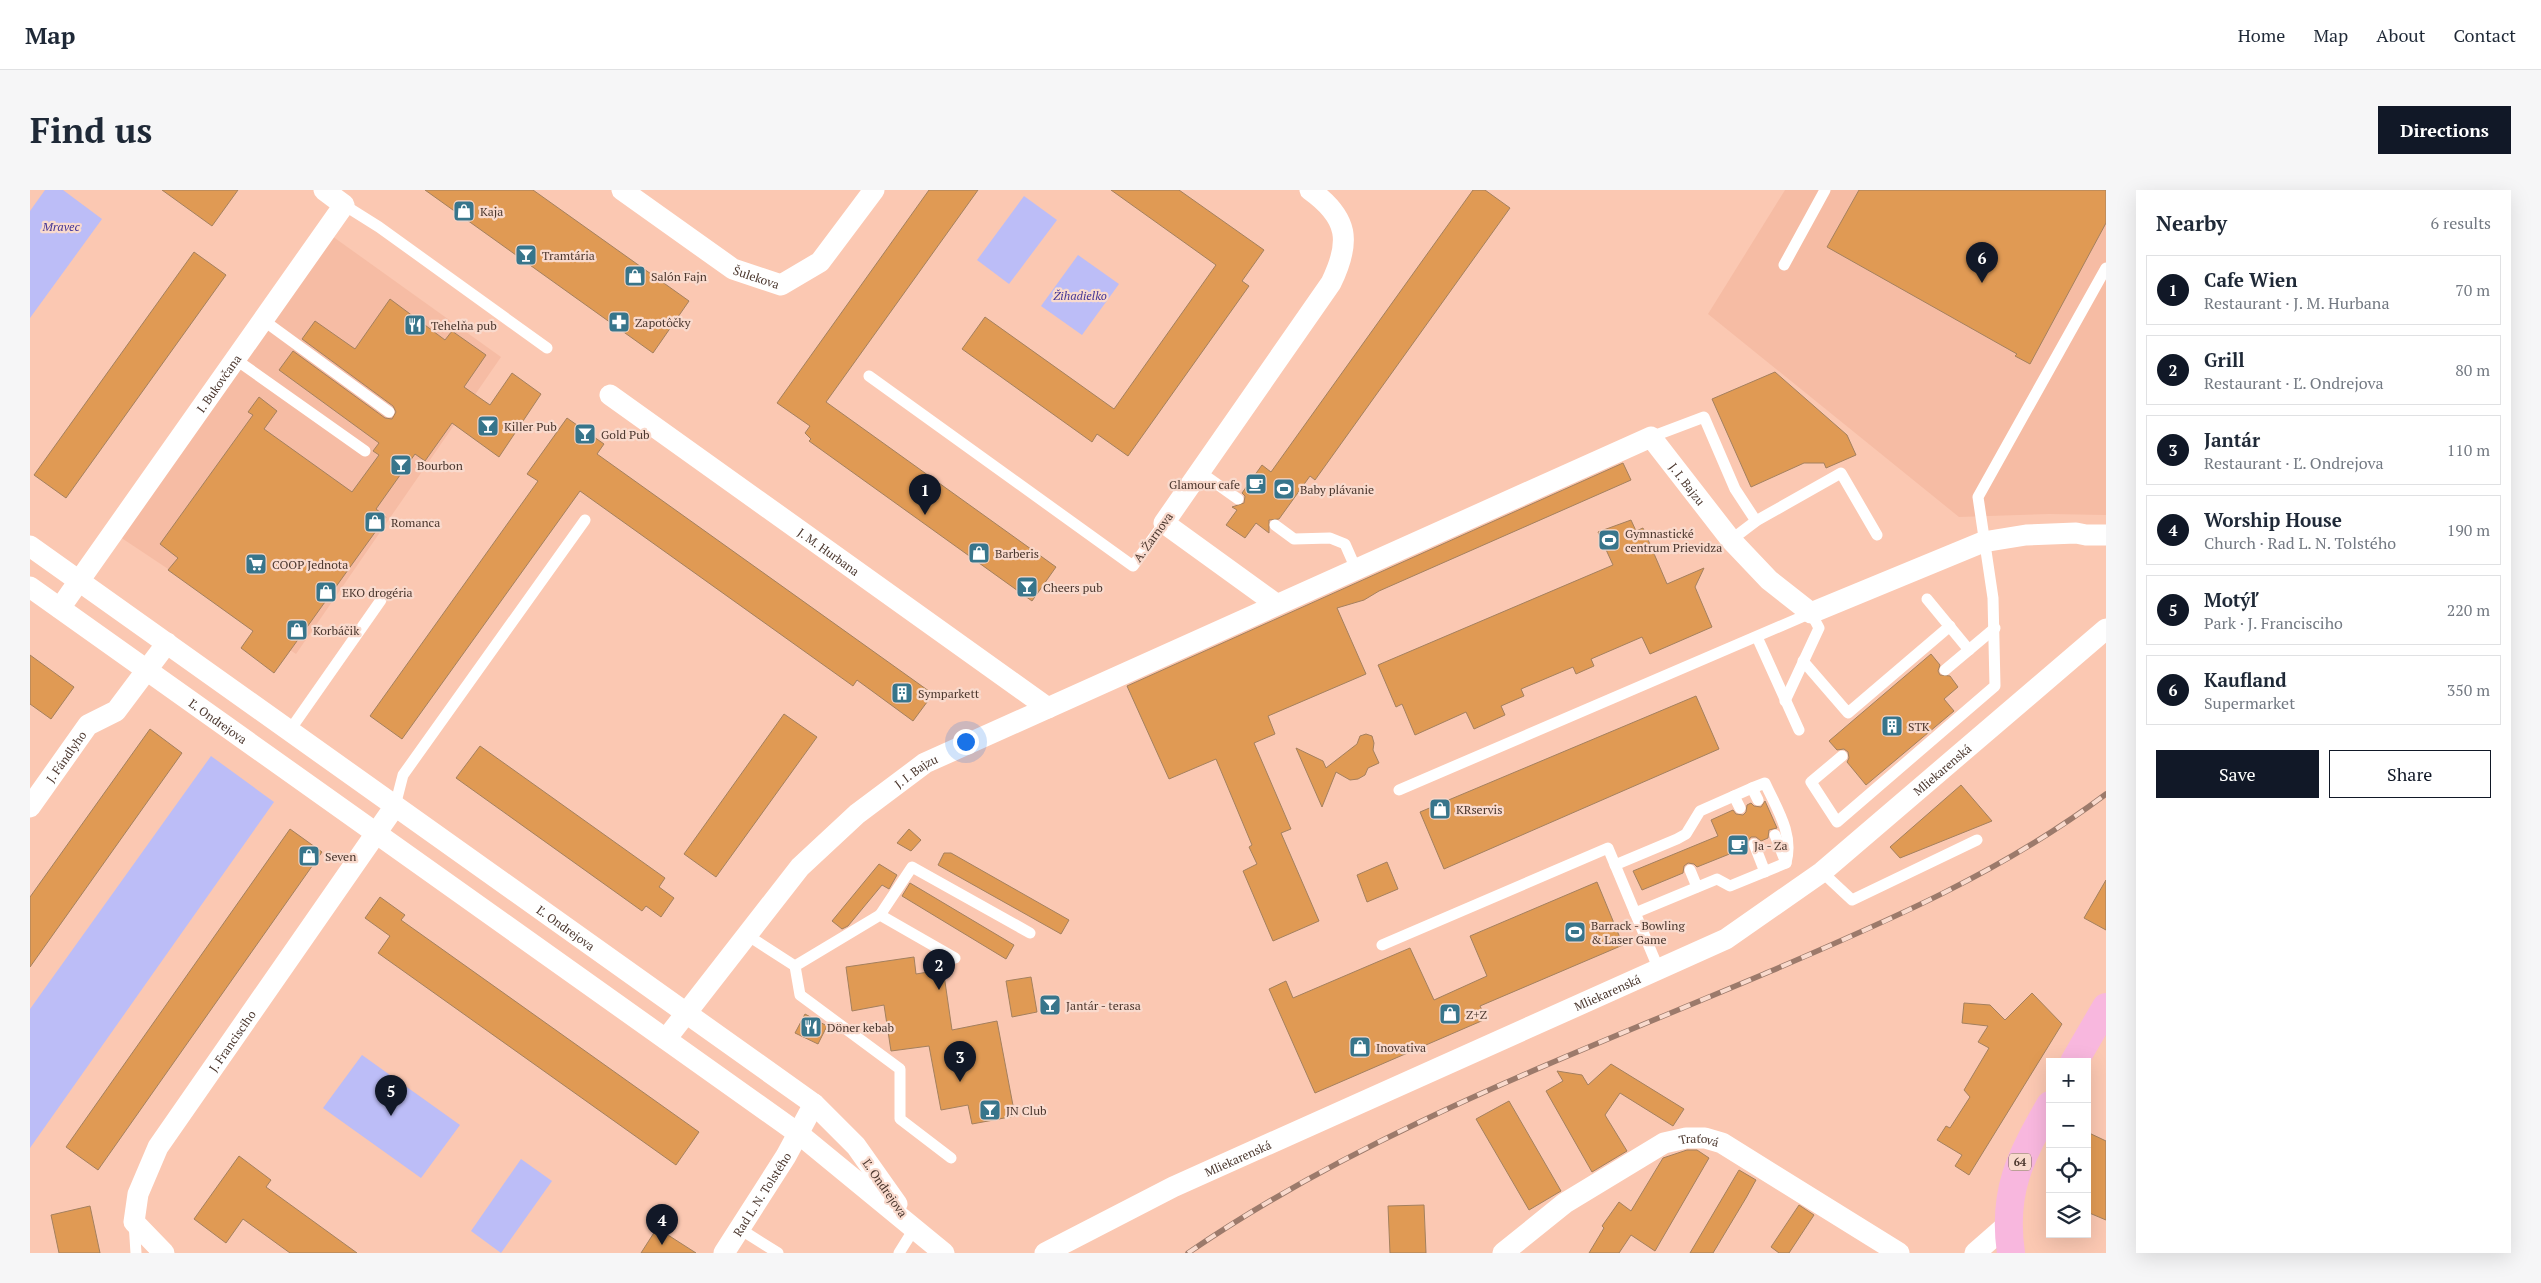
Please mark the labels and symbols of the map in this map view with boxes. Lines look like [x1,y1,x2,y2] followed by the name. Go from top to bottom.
[452,199,476,223] shop icon: Kaja
[480,204,503,219] place label: Kaja
[41,219,80,234] park label: Mravec
[1966,242,1998,283] pin: 6
[514,243,538,267] bar icon: Tramtária
[542,248,595,263] place label: Tramtária
[732,262,781,291] street label: Šulekova
[623,264,647,288] shop icon: Salón Fajn
[651,269,707,284] place label: Salón Fajn
[1053,288,1107,303] park label: Žihadielko
[607,310,631,334] pharmacy icon: Zapotôčky
[403,313,427,337] restaurant icon: Tehelňa pub
[635,315,692,330] place label: Zapotôčky
[431,318,497,333] place label: Tehelňa pub
[193,351,244,415] street label: I. Bukovčana
[476,414,500,438] bar icon: Killer Pub
[504,419,557,434] place label: Killer Pub
[573,422,597,446] bar icon: Gold Pub
[601,427,650,442] place label: Gold Pub
[389,453,413,477] bar icon: Bourbon
[417,458,463,473] place label: Bourbon
[1666,460,1709,508] street label: J. I. Bajzu
[1244,472,1268,496] cafe icon: Glamour cafe
[909,474,941,515] pin: 1
[1169,477,1240,492] place label: Glamour cafe
[1272,477,1296,501] sports icon: Baby plávanie
[1300,482,1374,497] place label: Baby plávanie
[1130,509,1176,565] street label: A. Žarnova
[363,510,387,534] shop icon: Romanca
[391,515,440,530] place label: Romanca
[795,524,863,578] street label: J. M. Hurbana
[1625,526,1722,555] place label: Gymnastické centrum Prievidza
[1597,528,1621,552] sports icon: Gymnastické centrum Prievidza
[967,541,991,565] shop icon: Barberis
[995,546,1039,561] place label: Barberis
[244,552,268,576] supermarket icon: COOP Jednota
[272,557,348,572] place label: COOP Jednota
[1015,575,1039,599] bar icon: Cheers pub
[314,580,338,604] shop icon: EKO drogéria
[1043,580,1103,595] place label: Cheers pub
[342,585,413,600] place label: EKO drogéria
[285,618,309,642] shop icon: Korbáčik
[313,623,360,638] place label: Korbáčik
[890,681,914,705] building icon: Symparkett
[918,686,980,701] place label: Symparkett
[186,695,250,747] street label: Ľ. Ondrejova
[1880,714,1904,738] building icon: STK
[1908,719,1930,734] place label: STK
[42,727,89,785] street label: J. Fándlyho
[953,729,979,755] your location
[1910,741,1974,798] street label: Mliekarenská
[891,751,940,791] street label: J. I. Bajzu
[1428,797,1452,821] shop icon: KRservis
[1456,802,1502,817] place label: KRservis
[1726,833,1750,857] cafe icon: Ja - Za
[1754,838,1788,853] place label: Ja - Za
[297,844,321,868] shop icon: Seven
[325,849,356,864] place label: Seven
[534,902,598,953] street label: Ľ. Ondrejova
[1591,918,1685,947] place label: Barrack - Bowling & Laser Game
[1563,920,1587,944] sports icon: Barrack - Bowling & Laser Game
[923,949,955,990] pin: 2
[1572,971,1643,1014] street label: Mliekarenská
[1038,993,1062,1017] bar icon: Jantár - terasa
[1066,998,1141,1013] place label: Jantár - terasa
[1438,1002,1462,1026] shop icon: Z+Z
[205,1007,259,1074] street label: J. Francisciho
[1466,1007,1487,1022] place label: Z+Z
[799,1015,823,1039] restaurant icon: Döner kebab
[827,1020,895,1035] place label: Döner kebab
[1348,1035,1372,1059] shop icon: Inovativa
[1376,1040,1426,1055] place label: Inovativa
[944,1041,976,1082] pin: 3
[375,1075,407,1116] pin: 5
[978,1098,1002,1122] bar icon: JN Club
[1006,1103,1047,1118] place label: JN Club
[1677,1131,1721,1149] street label: Traťová
[1202,1137,1273,1179] street label: Mliekarenská
[729,1149,794,1239] street label: Rad L. N. Tolstého
[2009,1154,2031,1170] road number: 64
[859,1156,911,1220] street label: Ľ. Ondrejova
[646,1204,678,1245] pin: 4

